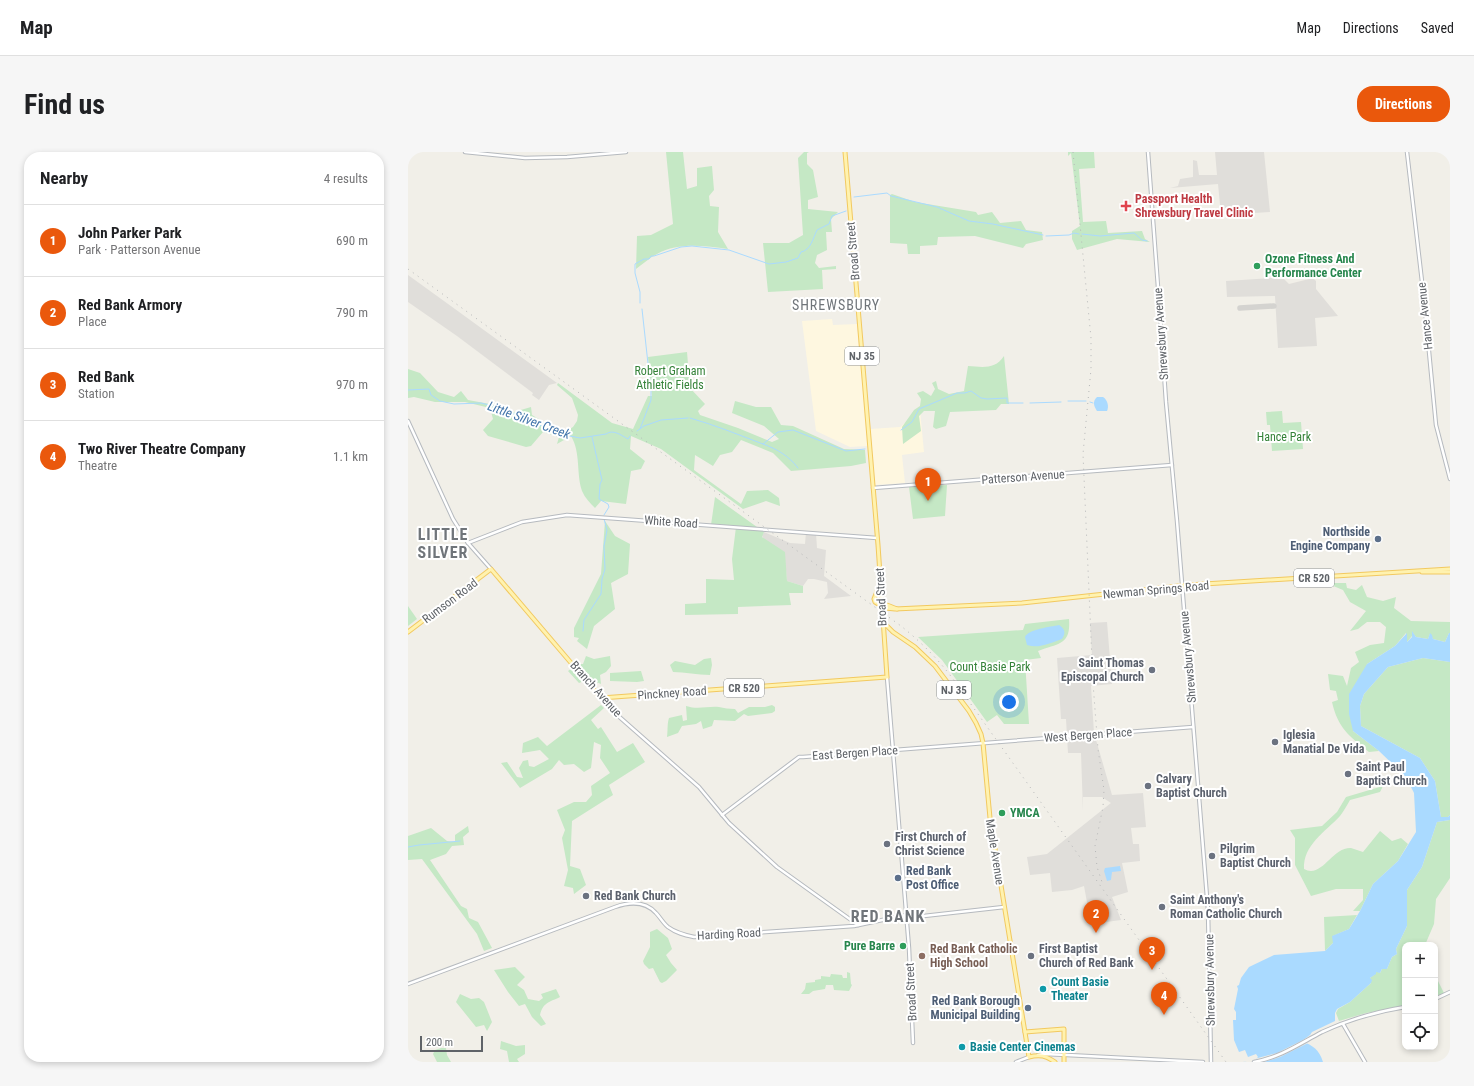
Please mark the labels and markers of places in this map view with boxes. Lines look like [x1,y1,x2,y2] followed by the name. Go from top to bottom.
[1135,192,1254,220] place label: Passport Health Shrewsbury Travel Clinic
[1120,200,1132,212] marker: Passport Health Shrewsbury Travel Clinic
[1265,252,1362,280] place label: Ozone Fitness And Performance Center
[1252,261,1262,271] marker: Ozone Fitness And Performance Center
[915,468,941,501] pin: 1
[1290,525,1371,553] place label: Northside Engine Company
[1373,534,1383,544] marker: Northside Engine Company
[1061,656,1145,684] place label: Saint Thomas Episcopal Church
[1147,665,1157,675] marker: Saint Thomas Episcopal Church
[1283,728,1365,756] place label: Iglesia Manatial De Vida
[1270,737,1280,747] marker: Iglesia Manatial De Vida
[1356,760,1427,788] place label: Saint Paul Baptist Church
[1343,769,1353,779] marker: Saint Paul Baptist Church
[1156,772,1227,800] place label: Calvary Baptist Church
[1143,781,1153,791] marker: Calvary Baptist Church
[1010,806,1040,820] place label: YMCA
[997,808,1007,818] marker: YMCA
[895,830,966,858] place label: First Church of Christ Science
[882,839,892,849] marker: First Church of Christ Science
[1220,842,1291,870] place label: Pilgrim Baptist Church
[1207,851,1217,861] marker: Pilgrim Baptist Church
[906,864,959,892] place label: Red Bank Post Office
[893,873,903,883] marker: Red Bank Post Office
[594,889,676,903] place label: Red Bank Church
[581,891,591,901] marker: Red Bank Church
[1170,893,1282,921] place label: Saint Anthony's Roman Catholic Church
[1083,900,1109,933] pin: 2
[1157,902,1167,912] marker: Saint Anthony's Roman Catholic Church
[1139,937,1165,970] pin: 3
[844,939,895,953] place label: Pure Barre
[898,941,908,951] marker: Pure Barre
[930,942,1018,970] place label: Red Bank Catholic High School
[1039,942,1134,970] place label: First Baptist Church of Red Bank
[917,951,927,961] marker: Red Bank Catholic High School
[1026,951,1036,961] marker: First Baptist Church of Red Bank
[1051,975,1109,1003] place label: Count Basie Theater
[1151,982,1177,1015] pin: 4
[1038,984,1048,994] marker: Count Basie Theater
[931,994,1020,1022] place label: Red Bank Borough Municipal Building
[1023,1003,1033,1013] marker: Red Bank Borough Municipal Building
[970,1040,1076,1054] place label: Basie Center Cinemas
[957,1042,967,1052] marker: Basie Center Cinemas

